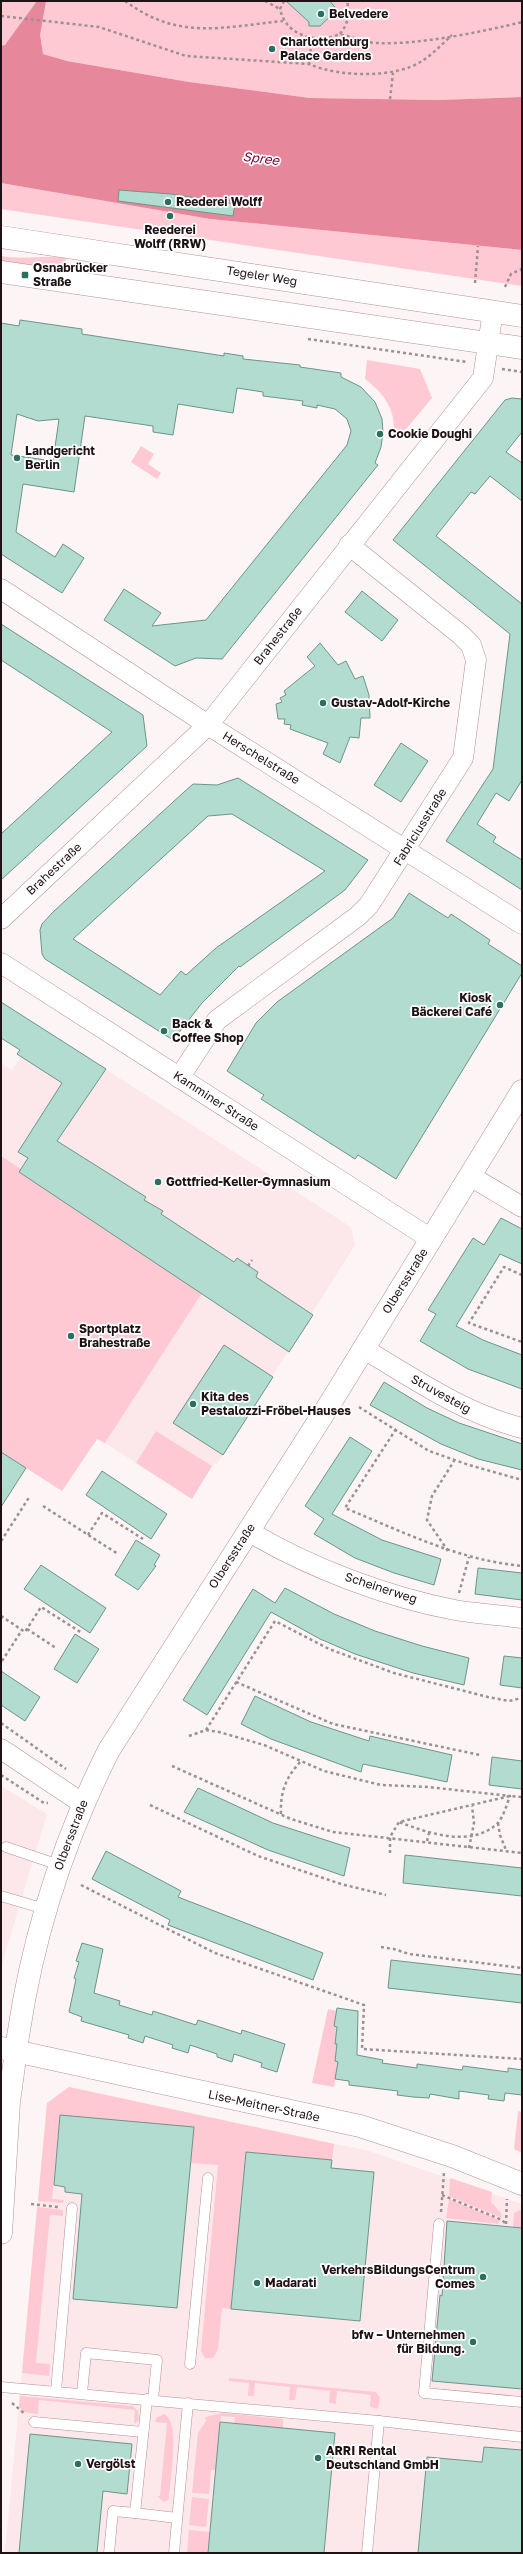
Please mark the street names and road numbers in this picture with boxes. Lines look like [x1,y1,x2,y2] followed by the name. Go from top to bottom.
[226,263,299,288] street label: Tegeler Weg
[250,603,305,668] street label: Brahestraße
[220,728,303,787] street label: Herschelstraße
[390,785,449,868] street label: Fabriciusstraße
[23,839,84,898] street label: Brahestraße
[171,1067,262,1134] street label: Kamminer Straße
[378,1245,431,1316] street label: Olbersstraße
[409,1371,474,1416] street label: Struvesteig
[205,1520,258,1591] street label: Olbersstraße
[343,1569,419,1606] street label: Scheinerweg
[50,1797,91,1872] street label: Olbersstraße
[207,2086,321,2125] street label: Lise-Meitner-Straße

